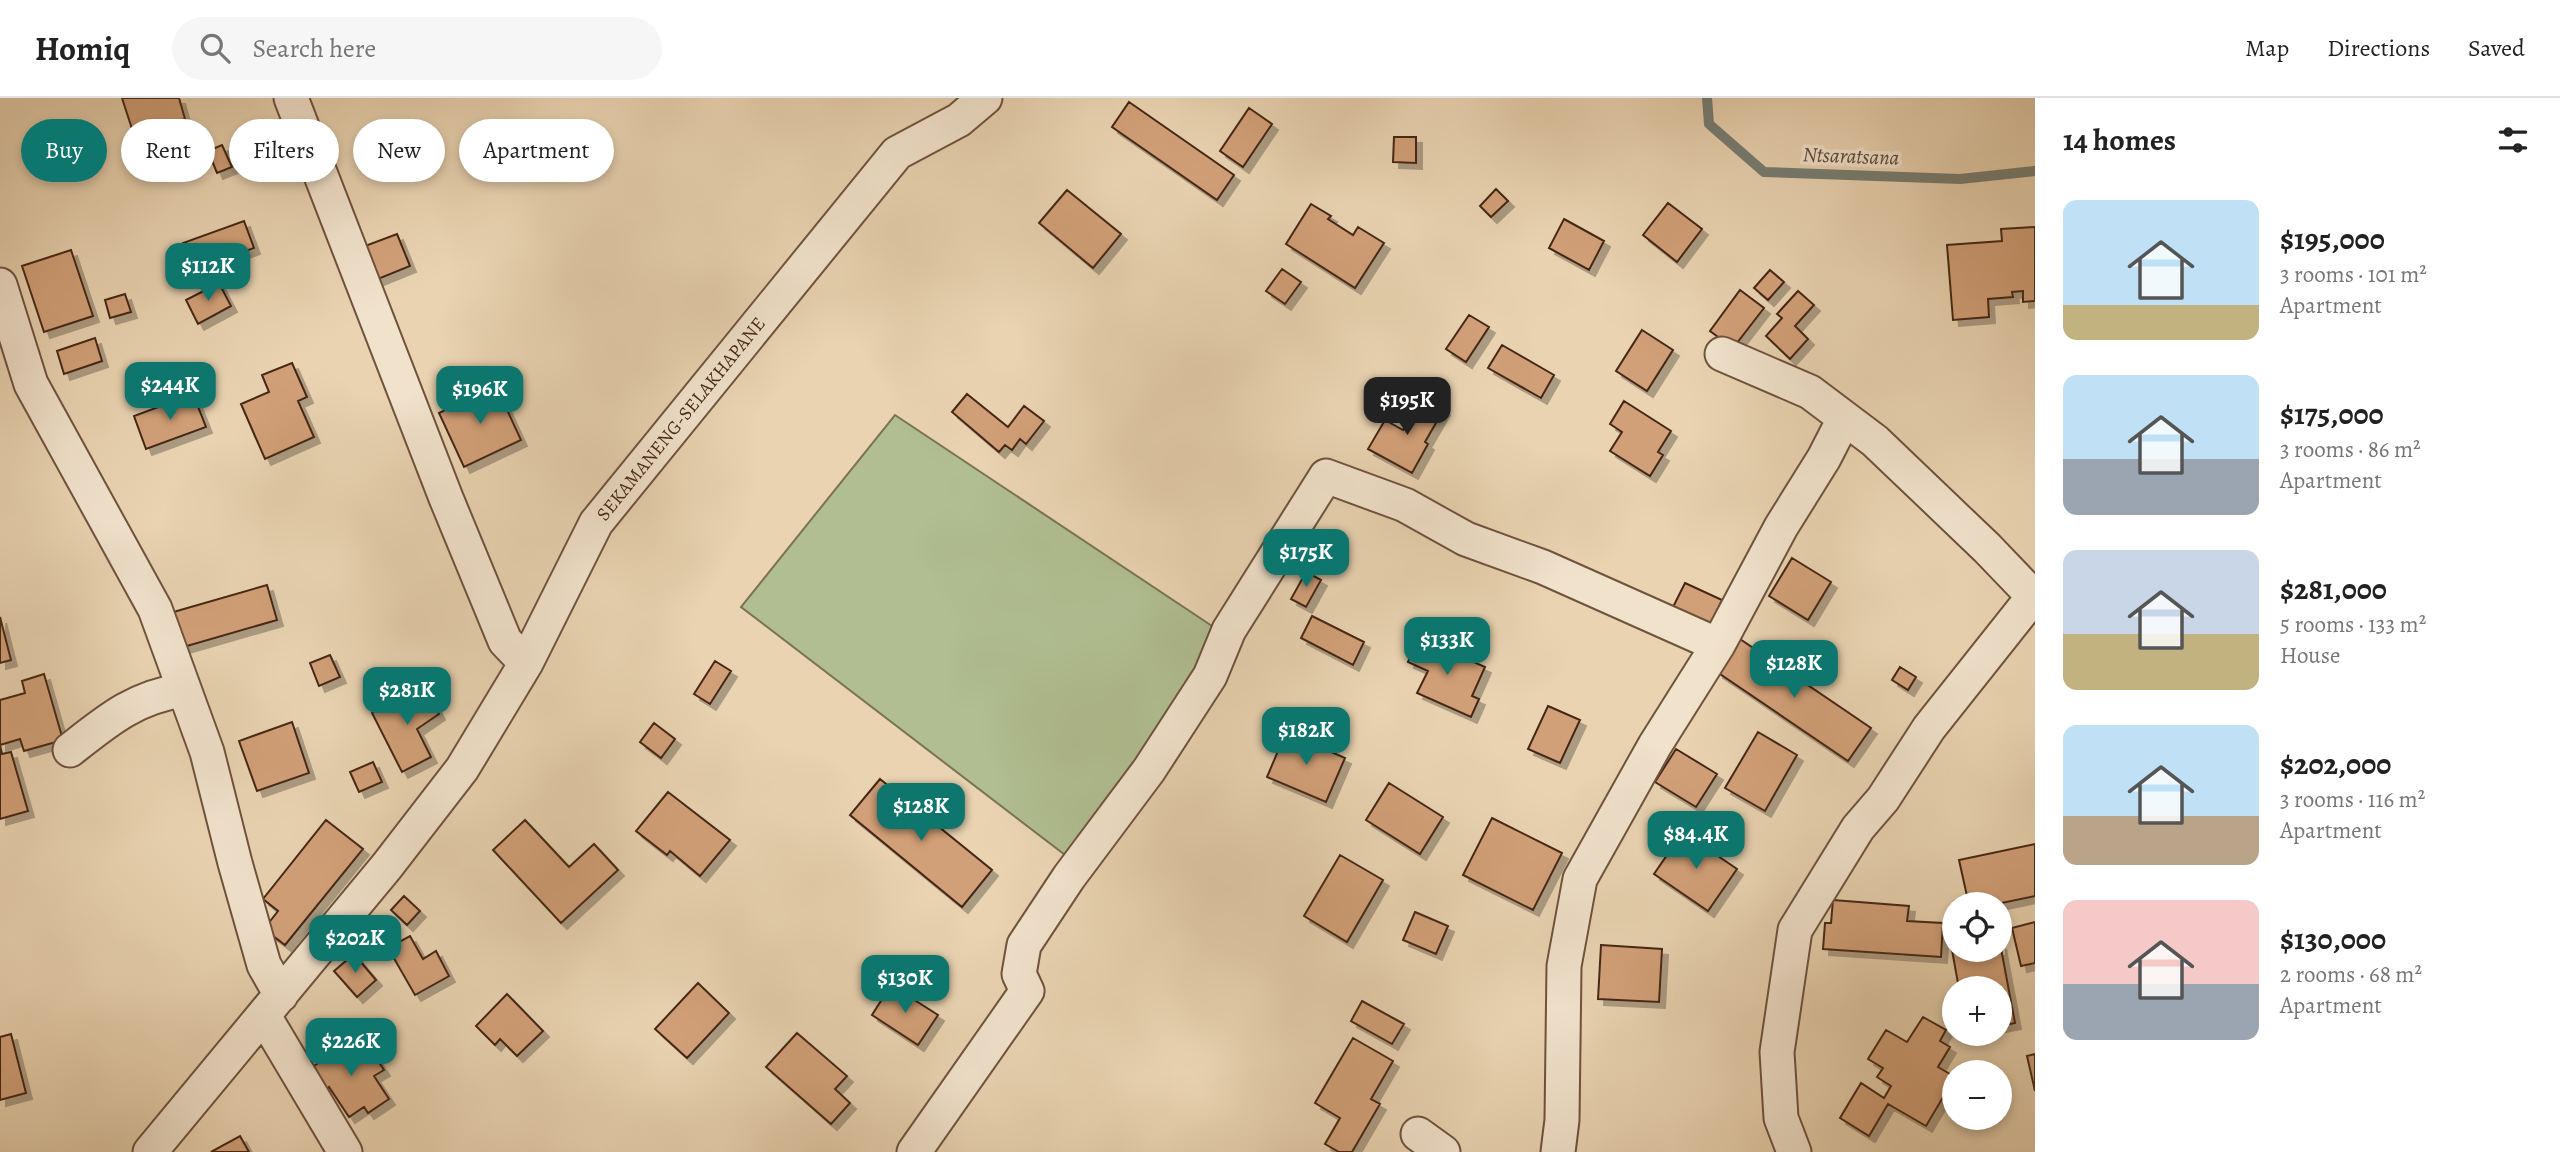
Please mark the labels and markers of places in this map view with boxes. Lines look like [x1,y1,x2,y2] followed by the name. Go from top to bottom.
[159,244,257,303] pin: $112K
[121,362,219,422] pin: $244K
[431,366,529,426] pin: $196K
[1358,378,1456,437] pin: $195K
[1257,530,1355,589] pin: $175K
[1398,618,1496,677] pin: $133K
[1745,640,1843,700] pin: $128K
[358,668,456,727] pin: $281K
[1257,708,1355,767] pin: $182K
[872,784,970,843] pin: $128K
[1639,812,1753,871] pin: $84.4K
[306,916,404,975] pin: $202K
[856,956,954,1015] pin: $130K
[302,1018,400,1078] pin: $226K

